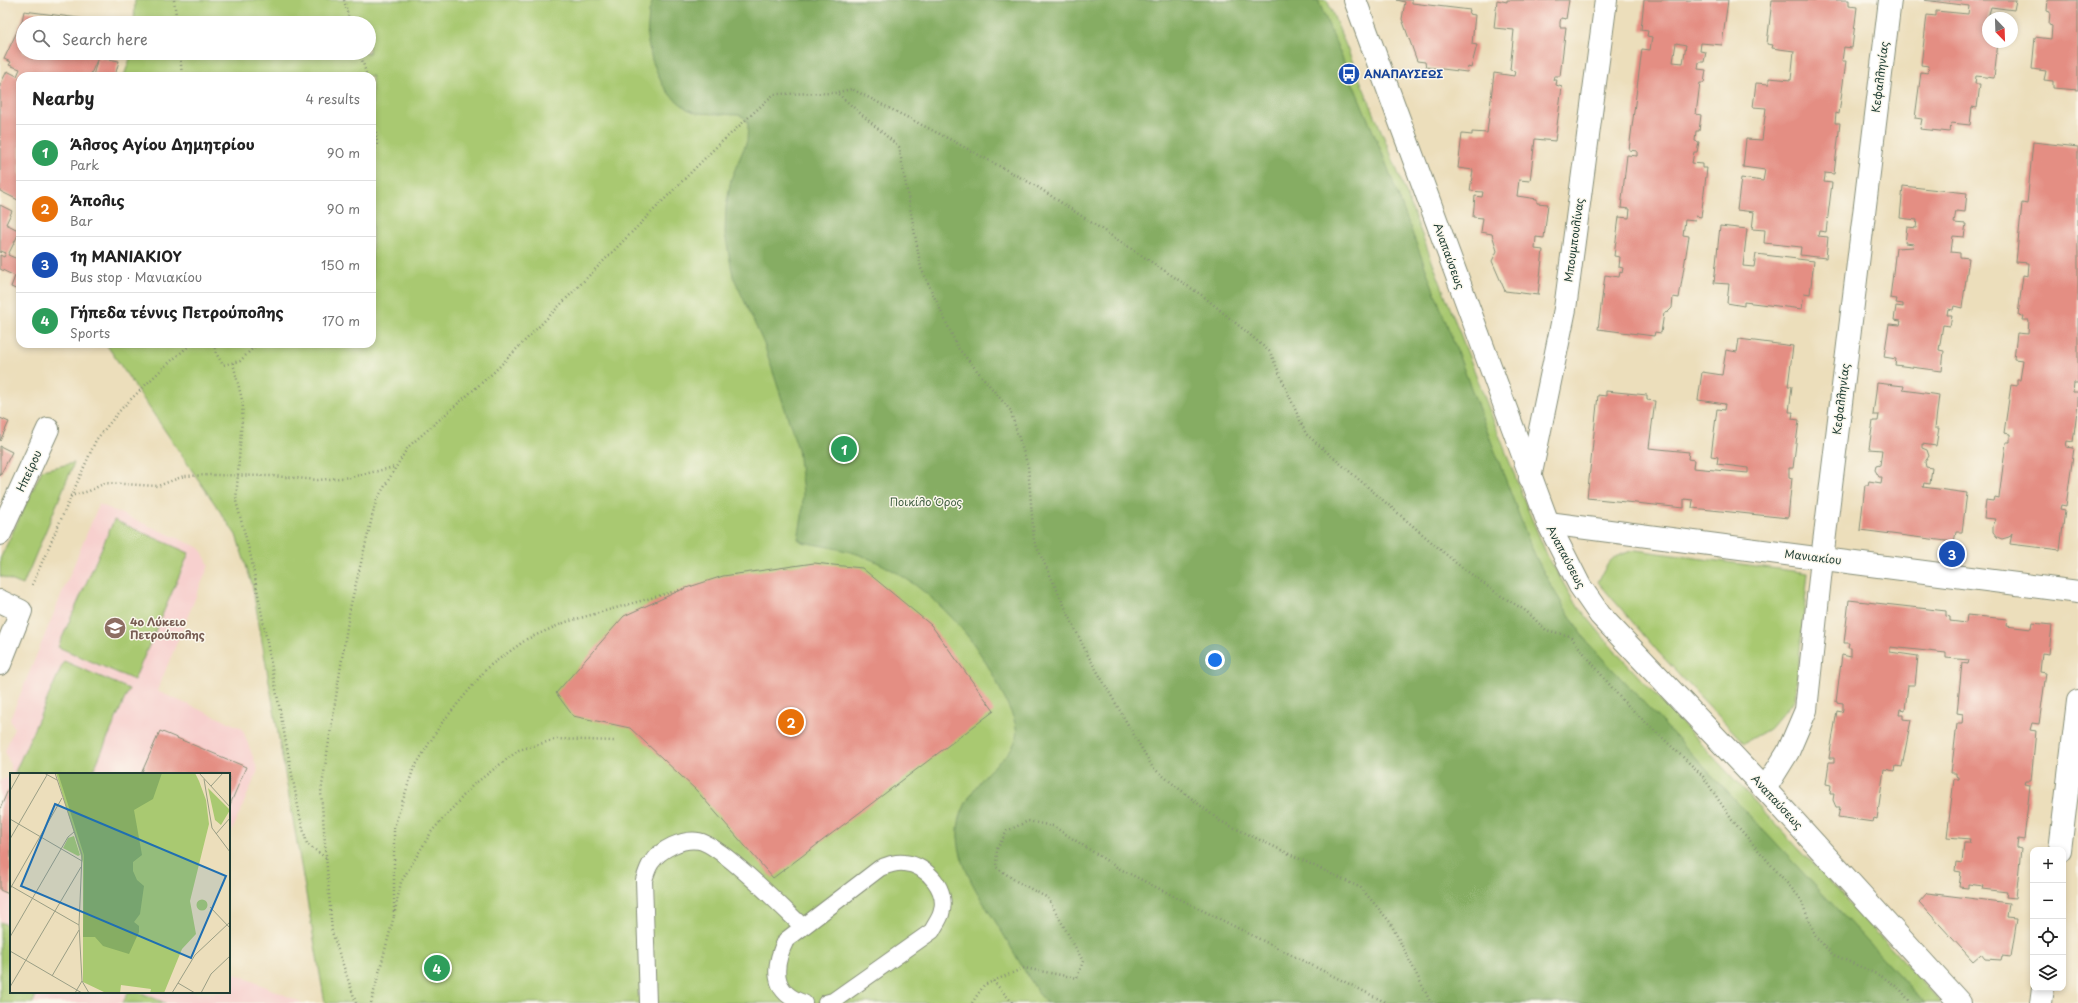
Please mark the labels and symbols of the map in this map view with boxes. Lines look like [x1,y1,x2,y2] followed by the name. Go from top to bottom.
[1982,12,2018,48] north arrow
[1867,40,1892,114] street label: Κεφαλληνίας
[1336,61,1362,87] bus stop icon: ΑΝΑΠΑΥΣΕΩΣ
[1364,65,1443,82] place label: ΑΝΑΠΑΥΣΕΩΣ
[1559,196,1588,283] street label: Μπουμπουλίνας
[1430,220,1469,292] street label: Αναπαύσεως
[1828,362,1853,436] street label: Κεφαλληνίας
[831,434,857,464] pin: 1
[11,447,46,494] street label: Ηπείρου
[890,493,963,510] park label: Ποικίλο Όρος
[1543,522,1590,592] street label: Αναπαύσεως
[1939,539,1965,569] pin: 3
[1784,545,1843,568] street label: Μανιακίου
[130,613,205,643] place label: 4ο Λύκειο Πετρούπολης
[102,615,128,641] school or university icon: 4ο Λύκειο Πετρούπολης
[1205,650,1225,670] your location
[778,707,804,737] pin: 2
[1748,771,1807,833] street label: Αναπαύσεως
[10,773,230,993] inset map
[424,953,450,983] pin: 4

